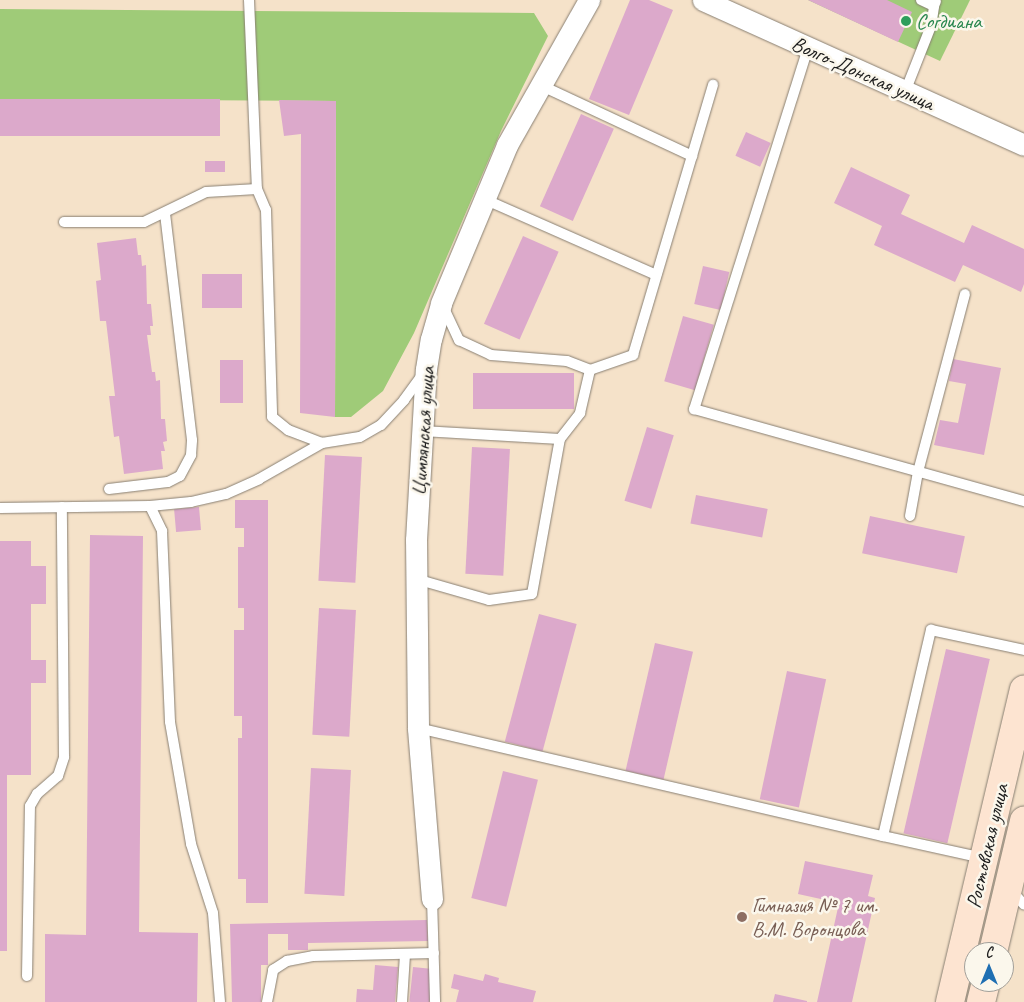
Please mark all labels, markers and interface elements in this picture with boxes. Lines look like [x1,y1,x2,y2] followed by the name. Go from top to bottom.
[916,8,981,34] place label: Согдиана
[900,15,912,27] marker: Согдиана
[788,30,938,116] street label: Волго-Донская улица
[406,365,440,497] street label: Цимлянская улица
[960,781,1014,911] street label: Ростовская улица
[752,892,878,942] place label: Гимназия № 7 им. В.М. Воронцова
[736,911,748,923] marker: Гимназия № 7 им. В.М. Воронцова
[964,942,1014,992] north arrow
[986,944,992,961] text: С

